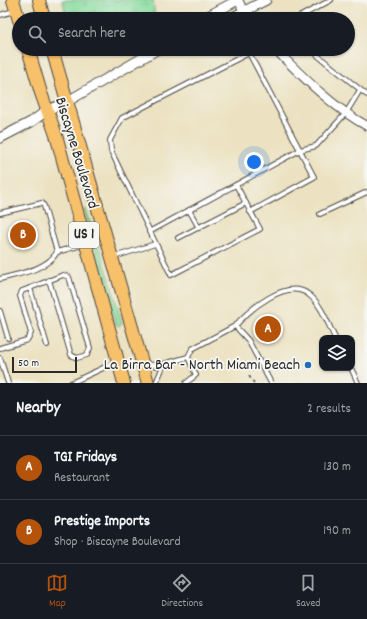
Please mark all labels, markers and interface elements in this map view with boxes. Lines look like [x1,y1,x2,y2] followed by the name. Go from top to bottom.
[12,12,355,56] search box
[26,23,48,45] icon: search
[58,23,126,45] text: Search here
[48,94,104,212] street label: Biscayne Boulevard
[244,152,264,172] your location
[10,220,36,250] pin: B
[69,222,99,248] road number: US 1
[255,314,281,344] pin: A
[319,335,355,371] map controls
[319,335,355,371] button: layers
[104,354,300,377] place label: La Birra Bar - North Miami Beach
[12,355,77,374] scale bar
[18,356,39,372] text: 50 m
[303,360,313,370] marker: La Birra Bar - North Miami Beach
[16,397,60,421] text: Nearby
[307,400,351,419] text: 2 results
[54,447,117,469] text: TGI Fridays
[25,458,33,477] text: A
[323,458,351,477] text: 130 m
[54,469,110,488] text: Restaurant
[54,511,150,533] text: Prestige Imports
[26,522,32,541] text: B
[323,522,351,541] text: 190 m
[54,533,181,552] text: Shop · Biscayne Boulevard
[46,572,68,612] tab: Map
[161,572,203,612] tab: Directions
[296,572,321,612] tab: Saved

